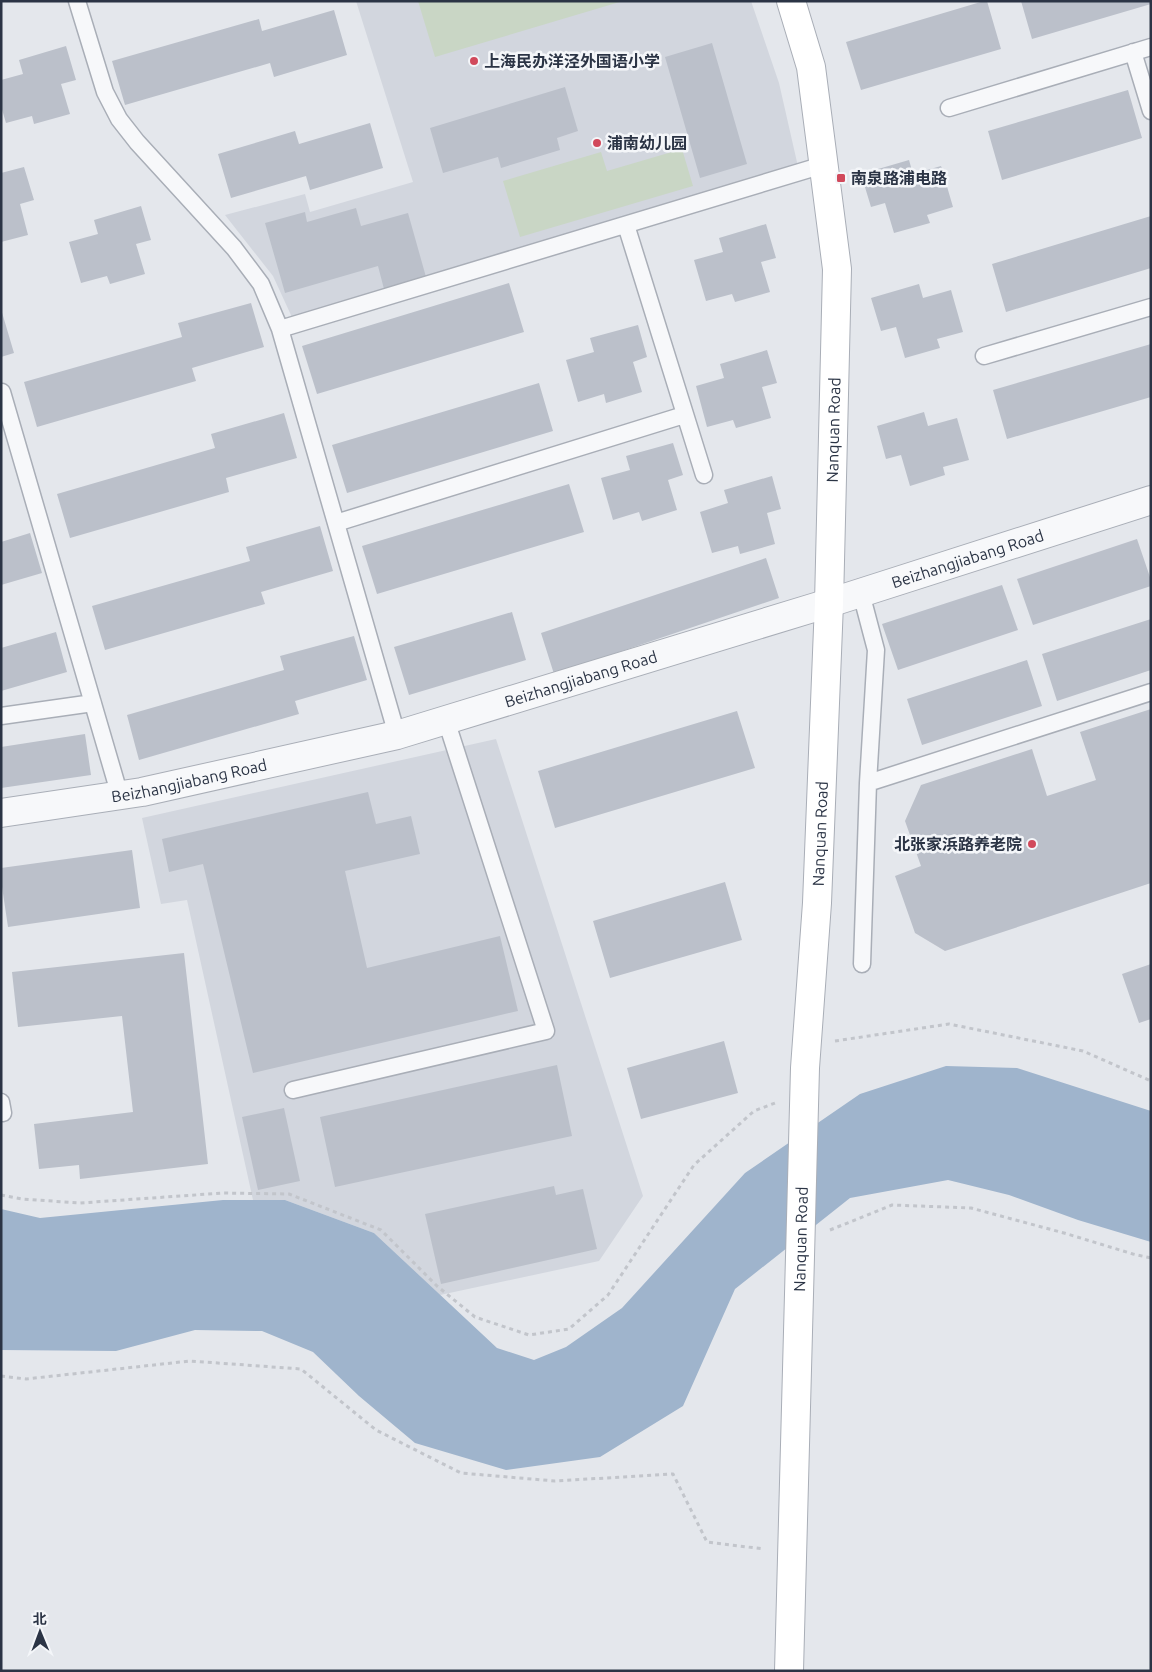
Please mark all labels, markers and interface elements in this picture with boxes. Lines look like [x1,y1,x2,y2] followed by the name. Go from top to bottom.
[484,52,660,70] place label: 上海民办洋泾外国语小学
[468,55,480,67] marker: 上海民办洋泾外国语小学
[607,134,687,152] place label: 浦南幼儿园
[591,137,603,149] marker: 浦南幼儿园
[851,169,947,187] place label: 南泉路浦电路
[835,172,847,184] marker: 南泉路浦电路
[823,377,843,483] street label: Nanquan Road
[889,526,1046,591] street label: Beizhangjiabang Road
[502,647,659,711] street label: Beizhangjiabang Road
[110,755,269,805] street label: Beizhangjiabang Road
[809,781,831,887] street label: Nanquan Road
[894,835,1022,853] place label: 北张家浜路养老院
[1026,838,1038,850] marker: 北张家浜路养老院
[790,1186,811,1292] street label: Nanquan Road
[15,1607,65,1657] north arrow
[33,1611,47,1627] text: 北

